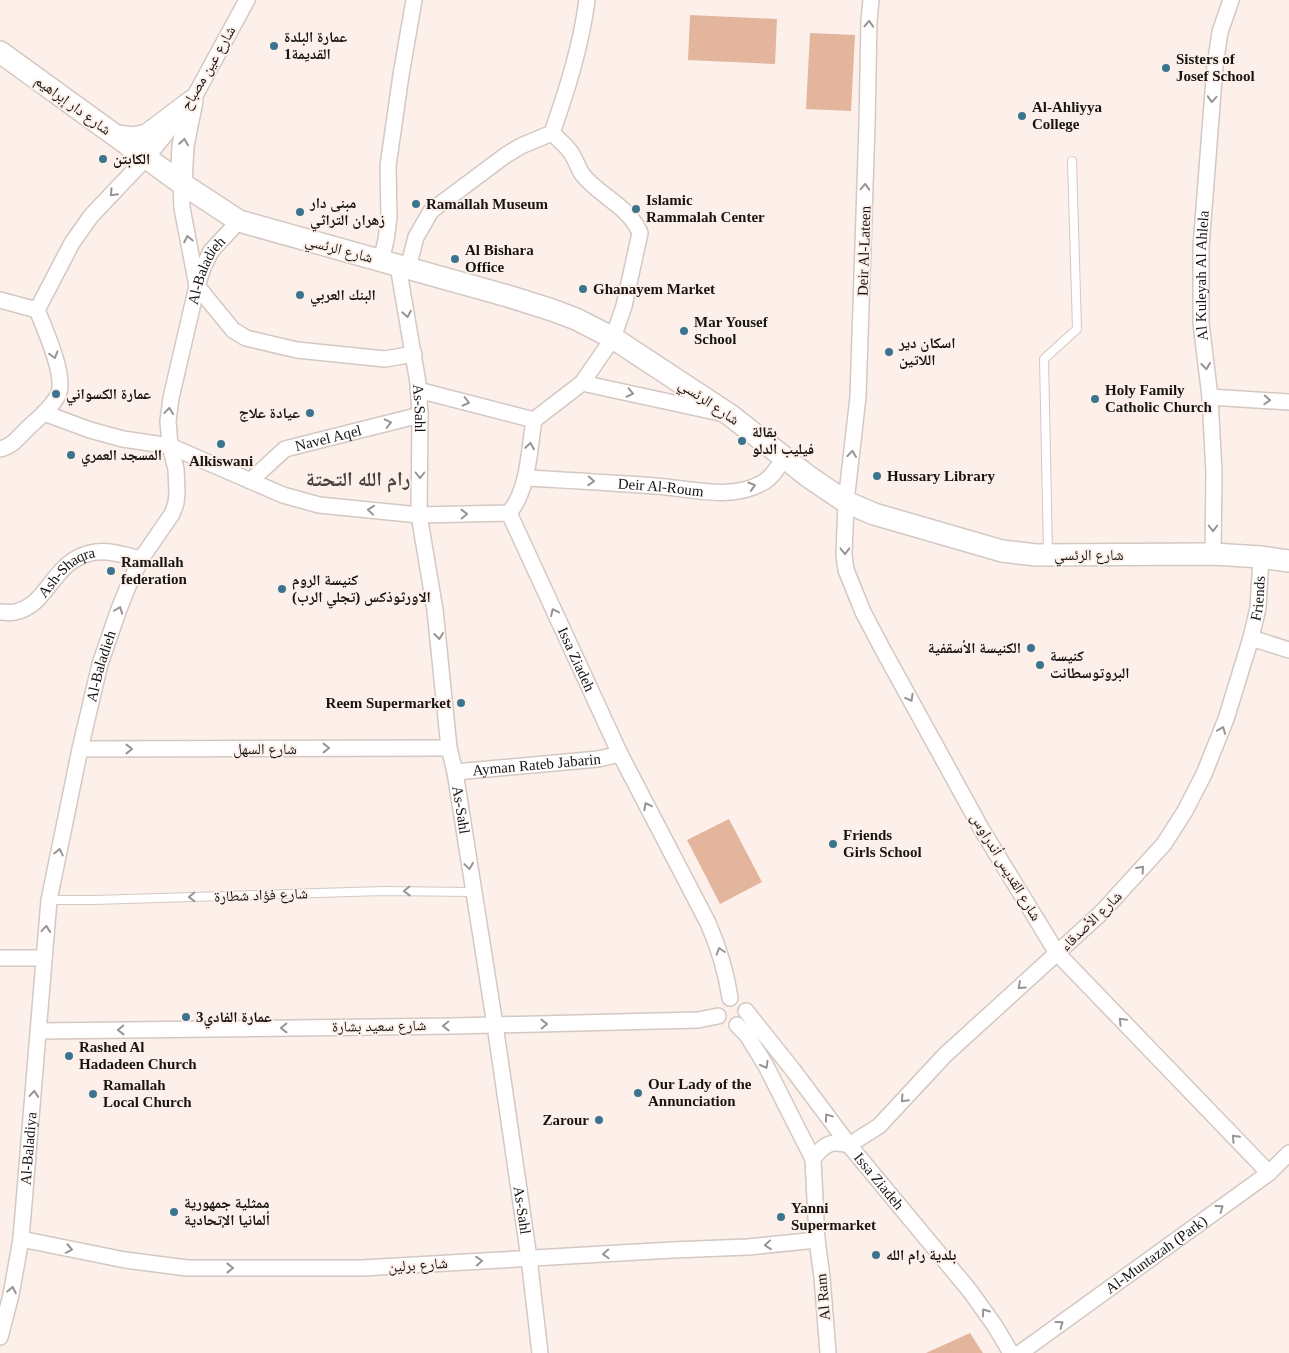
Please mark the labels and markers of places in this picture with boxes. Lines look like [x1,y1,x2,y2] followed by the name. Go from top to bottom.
[284,29,348,62] place label: عمارة البلدة القديمة1
[268,40,280,52] marker: عمارة البلدة القديمة1
[1176,51,1255,84] place label: Sisters of Josef School
[1160,62,1172,74] marker: Sisters of Josef School
[1032,99,1103,132] place label: Al-Ahliyya College
[1016,110,1028,122] marker: Al-Ahliyya College
[113,151,150,168] place label: الكابتن
[97,153,109,165] marker: الكابتن
[646,192,765,225] place label: Islamic Rammalah Center
[309,195,385,232] place label: مبنى دار زهران التراثي
[426,196,549,212] place label: Ramallah Museum
[410,198,422,210] marker: Ramallah Museum
[630,203,642,215] marker: Islamic Rammalah Center
[294,206,306,218] marker: مبنى دار زهران التراثي
[465,242,534,275] place label: Al Bishara Office
[449,253,461,265] marker: Al Bishara Office
[593,281,715,297] place label: Ghanayem Market
[577,283,589,295] marker: Ghanayem Market
[310,287,376,307] place label: البنك العربي
[294,289,306,301] marker: البنك العربي
[694,314,769,347] place label: Mar Yousef School
[678,325,690,337] marker: Mar Yousef School
[898,335,956,369] place label: اسكان دير اللاتين
[883,346,895,358] marker: اسكان دير اللاتين
[1105,382,1212,415] place label: Holy Family Catholic Church
[66,386,151,406] place label: عمارة الكسواني
[50,388,62,400] marker: عمارة الكسواني
[1089,393,1101,405] marker: Holy Family Catholic Church
[239,405,300,422] place label: عيادة علاج
[304,407,316,419] marker: عيادة علاج
[752,424,814,458] place label: بقالة فيليب الدلو
[736,435,748,447] marker: بقالة فيليب الدلو
[215,438,227,450] marker: Alkiswani
[81,447,162,467] place label: المسجد العمري
[65,449,77,461] marker: المسجد العمري
[189,453,253,469] place label: Alkiswani
[887,468,995,484] place label: Hussary Library
[871,470,883,482] marker: Hussary Library
[121,554,187,587] place label: Ramallah federation
[105,565,117,577] marker: Ramallah federation
[292,572,431,609] place label: كنيسة الروم الاورثوذكس (تجلي الرب)
[276,583,288,595] marker: كنيسة الروم الاورثوذكس (تجلي الرب)
[928,640,1021,656] place label: الكنيسة الأسقفية
[1025,642,1037,654] marker: الكنيسة الأسقفية
[1050,648,1130,682] place label: كنيسة البروتوسطانت
[1034,659,1046,671] marker: كنيسة البروتوسطانت
[326,695,451,711] place label: Reem Supermarket
[455,697,467,709] marker: Reem Supermarket
[843,827,922,860] place label: Friends Girls School
[827,838,839,850] marker: Friends Girls School
[196,1009,272,1029] place label: عمارة الفادي3
[180,1011,192,1023] marker: عمارة الفادي3
[79,1039,197,1072] place label: Rashed Al Hadadeen Church
[63,1050,75,1062] marker: Rashed Al Hadadeen Church
[648,1076,752,1109] place label: Our Lady of the Annunciation
[103,1077,192,1110] place label: Ramallah Local Church
[632,1087,644,1099] marker: Our Lady of the Annunciation
[87,1088,99,1100] marker: Ramallah Local Church
[543,1112,589,1128] place label: Zarour
[593,1114,605,1126] marker: Zarour
[184,1195,270,1228] place label: ممثلية جمهورية ألمانيا الإتحادية
[791,1200,876,1233] place label: Yanni Supermarket
[168,1206,180,1218] marker: ممثلية جمهورية ألمانيا الإتحادية
[775,1211,787,1223] marker: Yanni Supermarket
[886,1247,956,1265] place label: بلدية رام الله
[870,1249,882,1261] marker: بلدية رام الله

